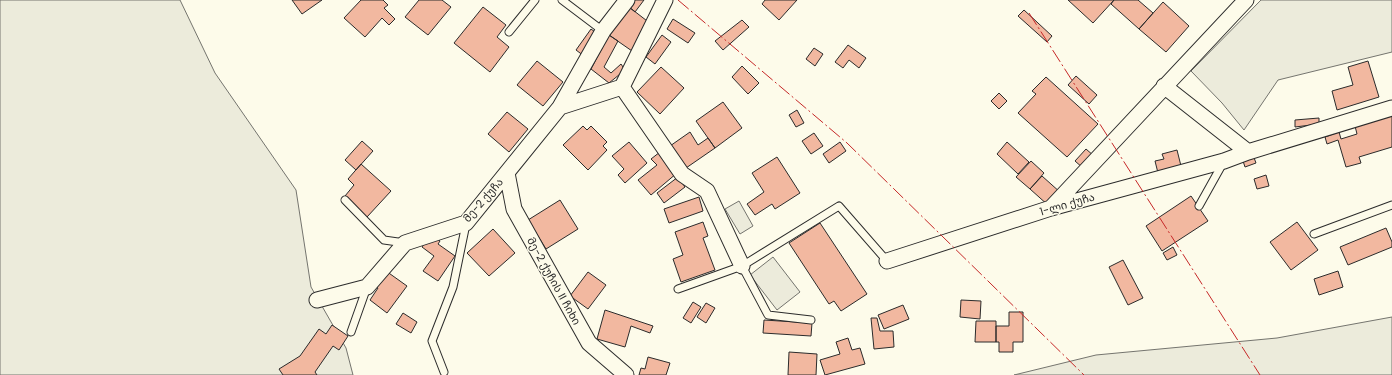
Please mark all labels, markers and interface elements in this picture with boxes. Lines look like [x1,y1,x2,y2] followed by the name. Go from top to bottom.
[459,174,507,226] street label: მე-2 ქუჩა
[1038,189,1096,219] street label: 1-ლი ქუჩა
[523,234,585,328] street label: მე-2 ქუჩის II ჩიხი

